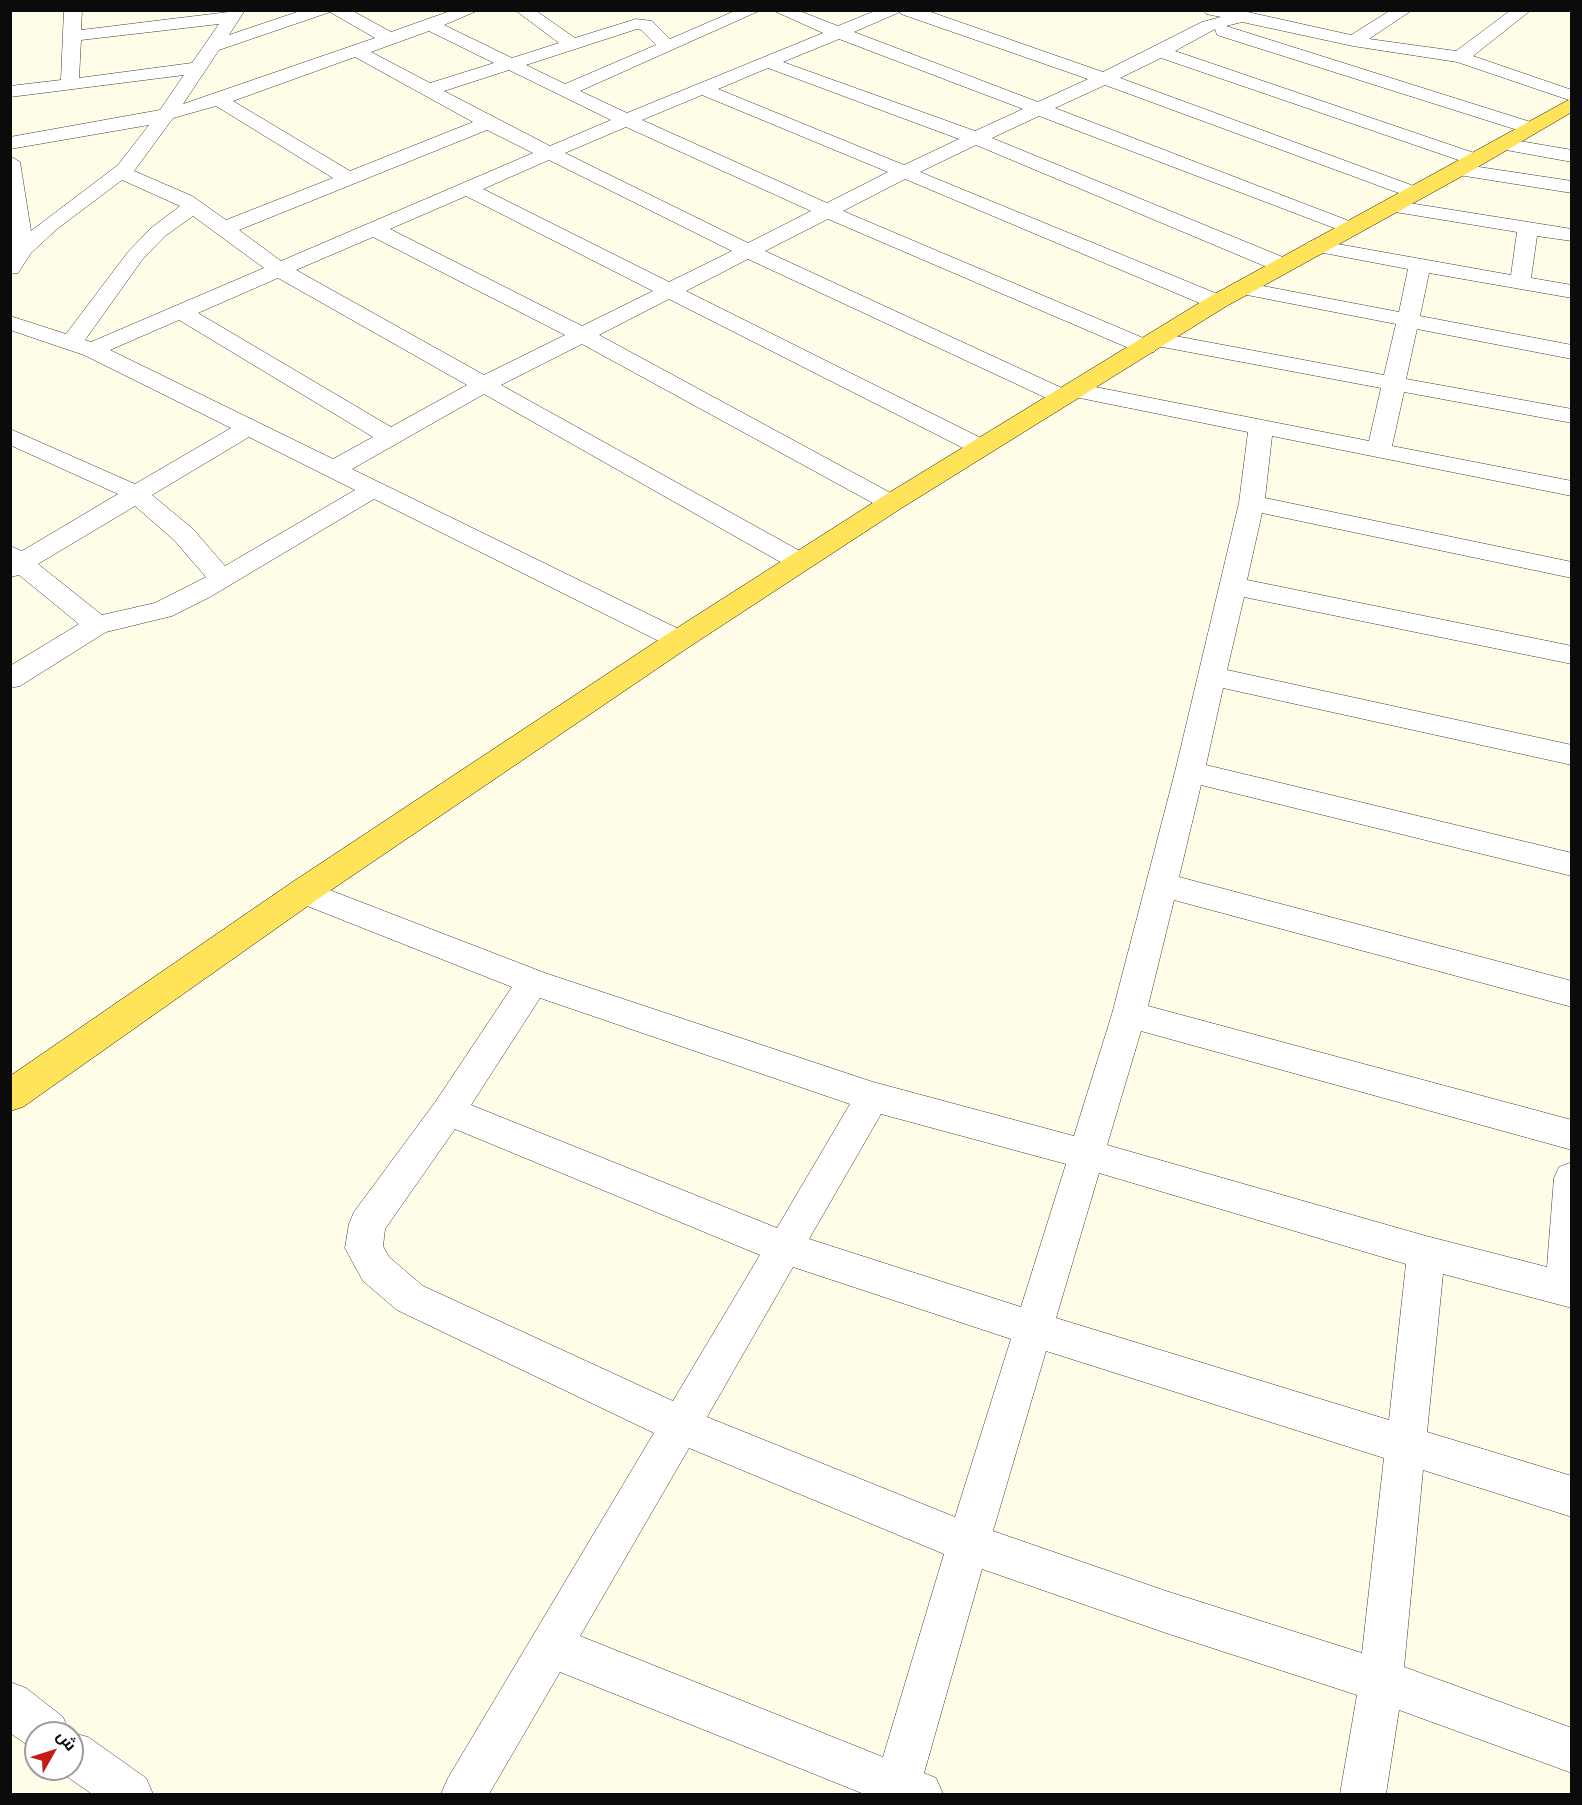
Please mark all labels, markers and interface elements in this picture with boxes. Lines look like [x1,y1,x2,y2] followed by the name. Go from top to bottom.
[24,1721,84,1781] north arrow
[53,1727,81,1755] text: ش

